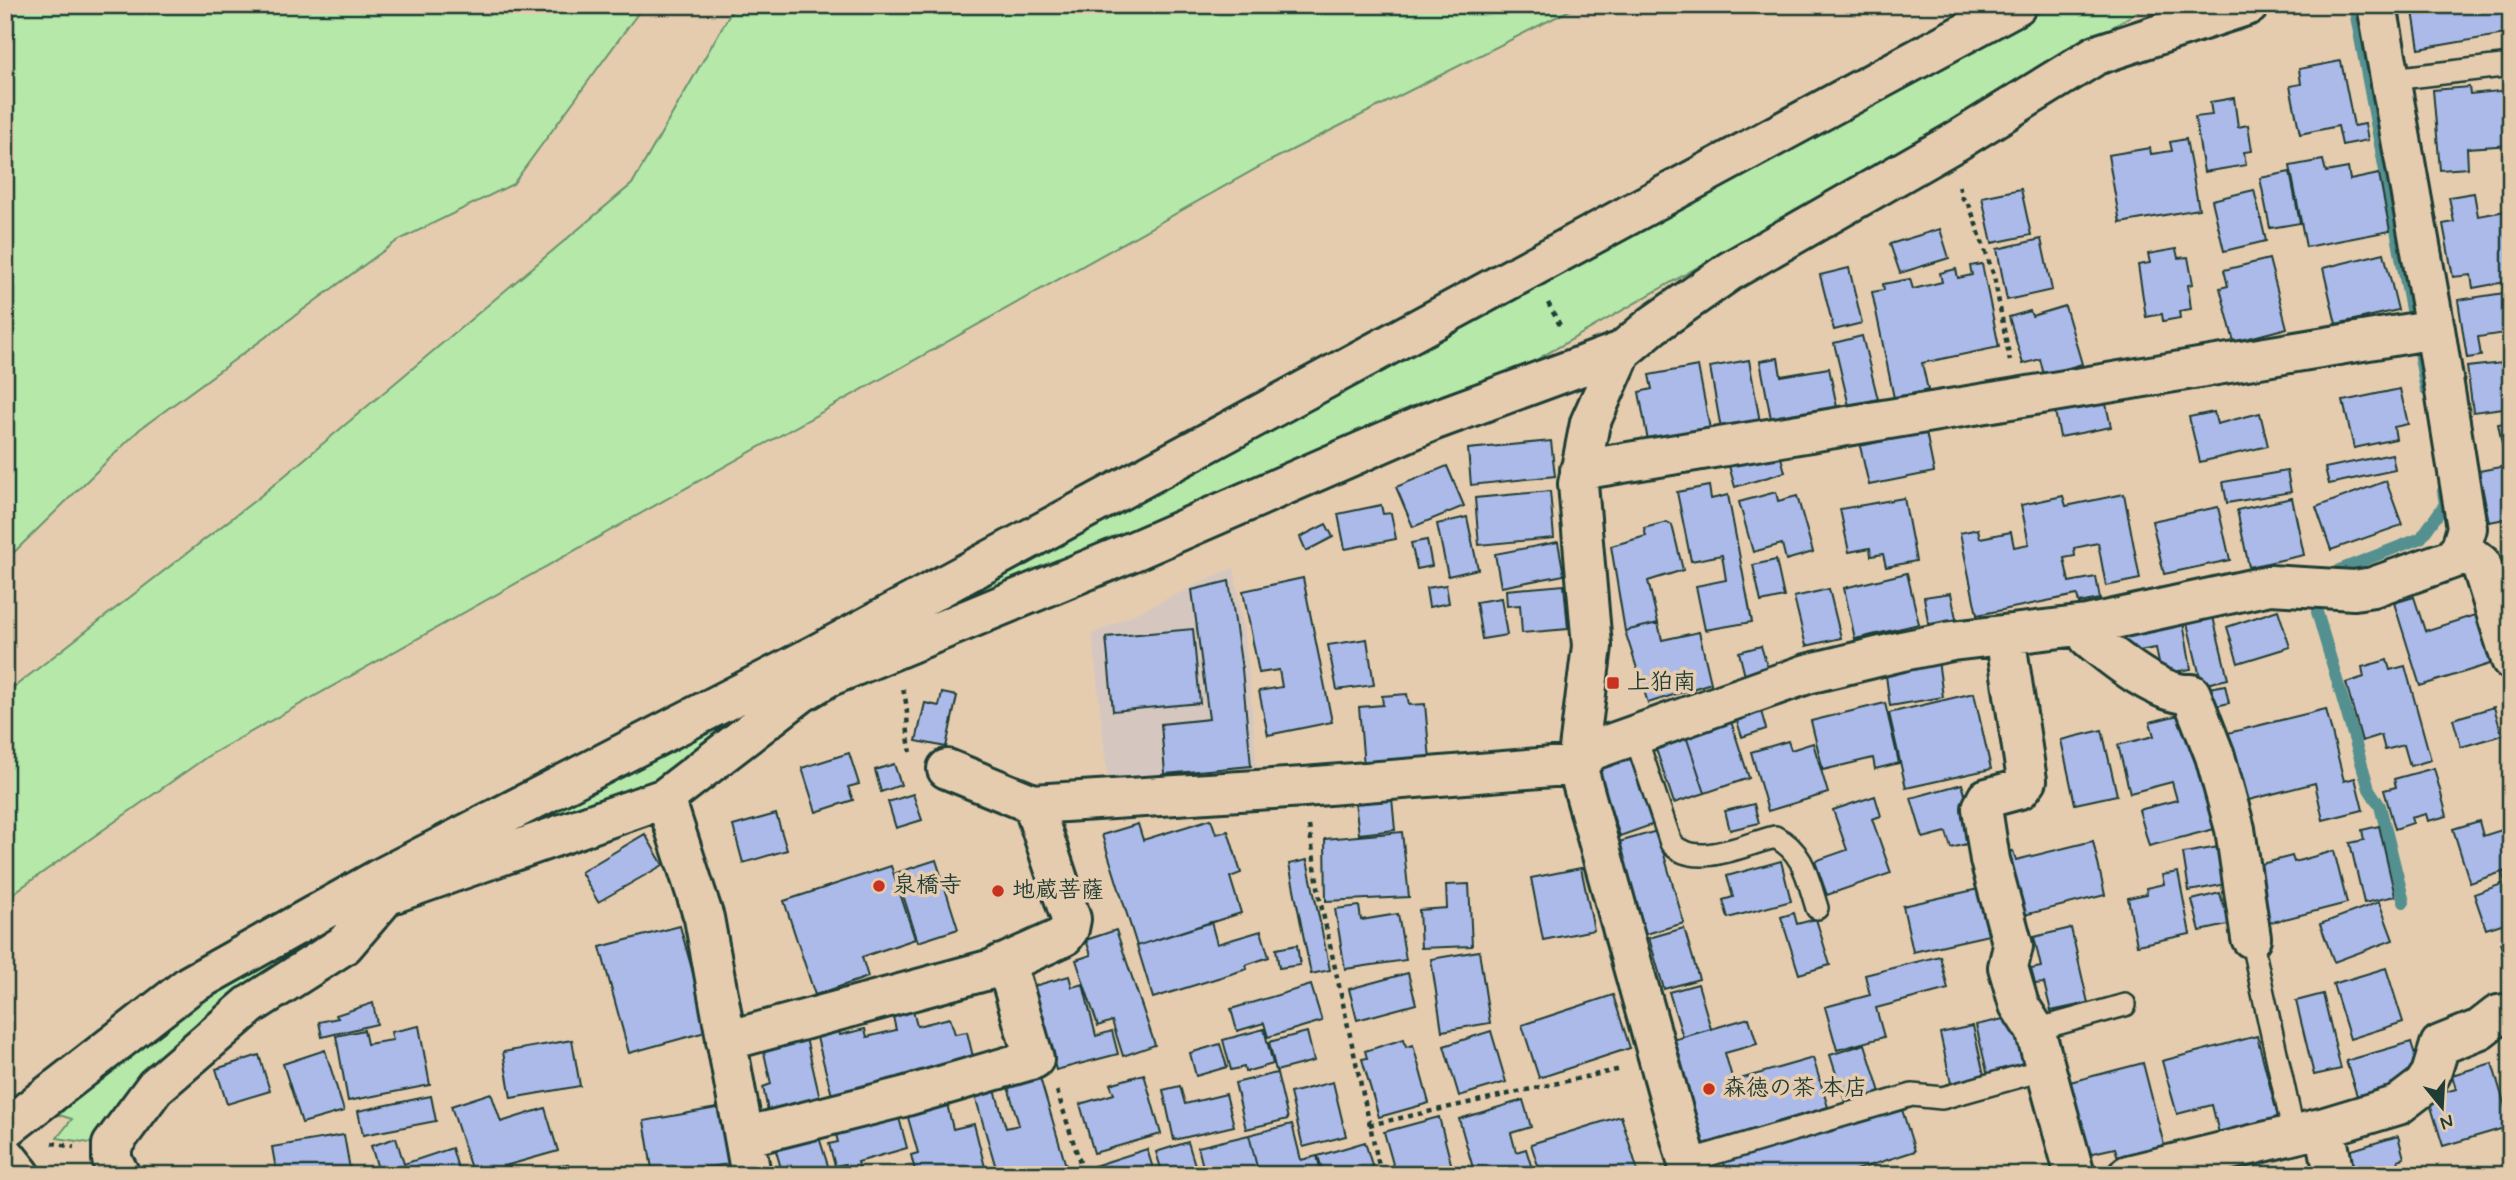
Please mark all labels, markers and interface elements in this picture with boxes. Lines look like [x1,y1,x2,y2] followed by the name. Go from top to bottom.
[1627,668,1696,698] place label: 上狛南
[1605,675,1621,691] marker: 上狛南
[893,871,962,901] place label: 泉橋寺
[1012,876,1104,906] place label: 地蔵菩薩
[871,878,887,894] marker: 泉橋寺
[990,883,1006,899] marker: 地蔵菩薩
[2408,1072,2478,1142] north arrow
[1723,1074,1867,1104] place label: 森徳の茶 本店
[1701,1081,1717,1097] marker: 森徳の茶 本店
[2437,1108,2457,1136] text: N

